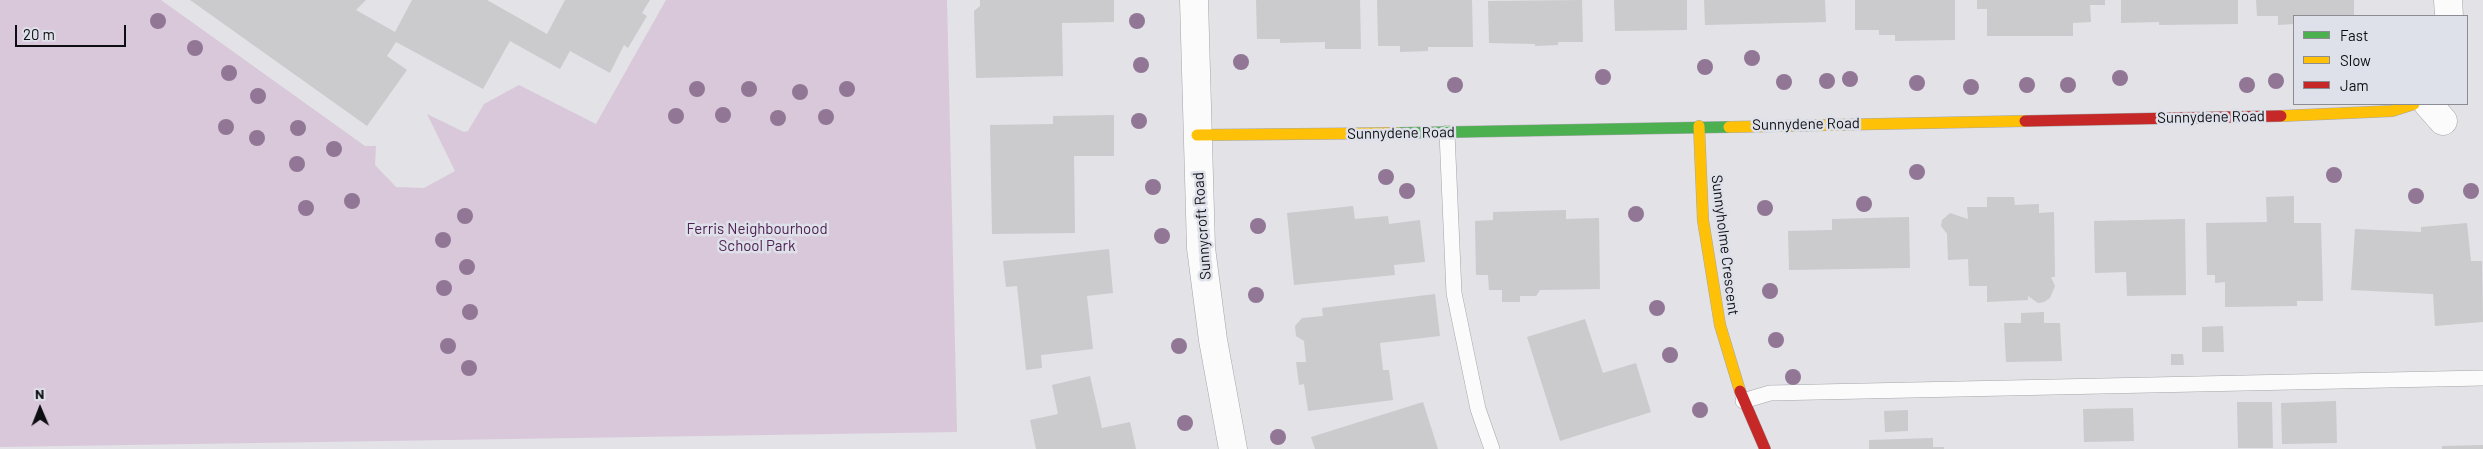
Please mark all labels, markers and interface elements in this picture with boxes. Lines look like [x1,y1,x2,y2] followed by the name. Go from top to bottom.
[18,15,129,47] scale bar
[2293,15,2468,105] legend
[23,25,55,43] text: 20 m
[2340,26,2368,44] text: Fast
[2340,51,2371,69] text: Slow
[2340,76,2369,94] text: Jam
[2157,107,2265,127] street label: Sunnydene Road
[1752,114,1860,134] street label: Sunnydene Road
[1347,123,1455,143] street label: Sunnydene Road
[1189,172,1215,280] street label: Sunnycroft Road
[1707,174,1743,316] street label: Sunnyholme Crescent
[686,220,828,255] park label: Ferris Neighbourhood School Park
[15,384,65,434] north arrow
[35,385,45,402] text: N

